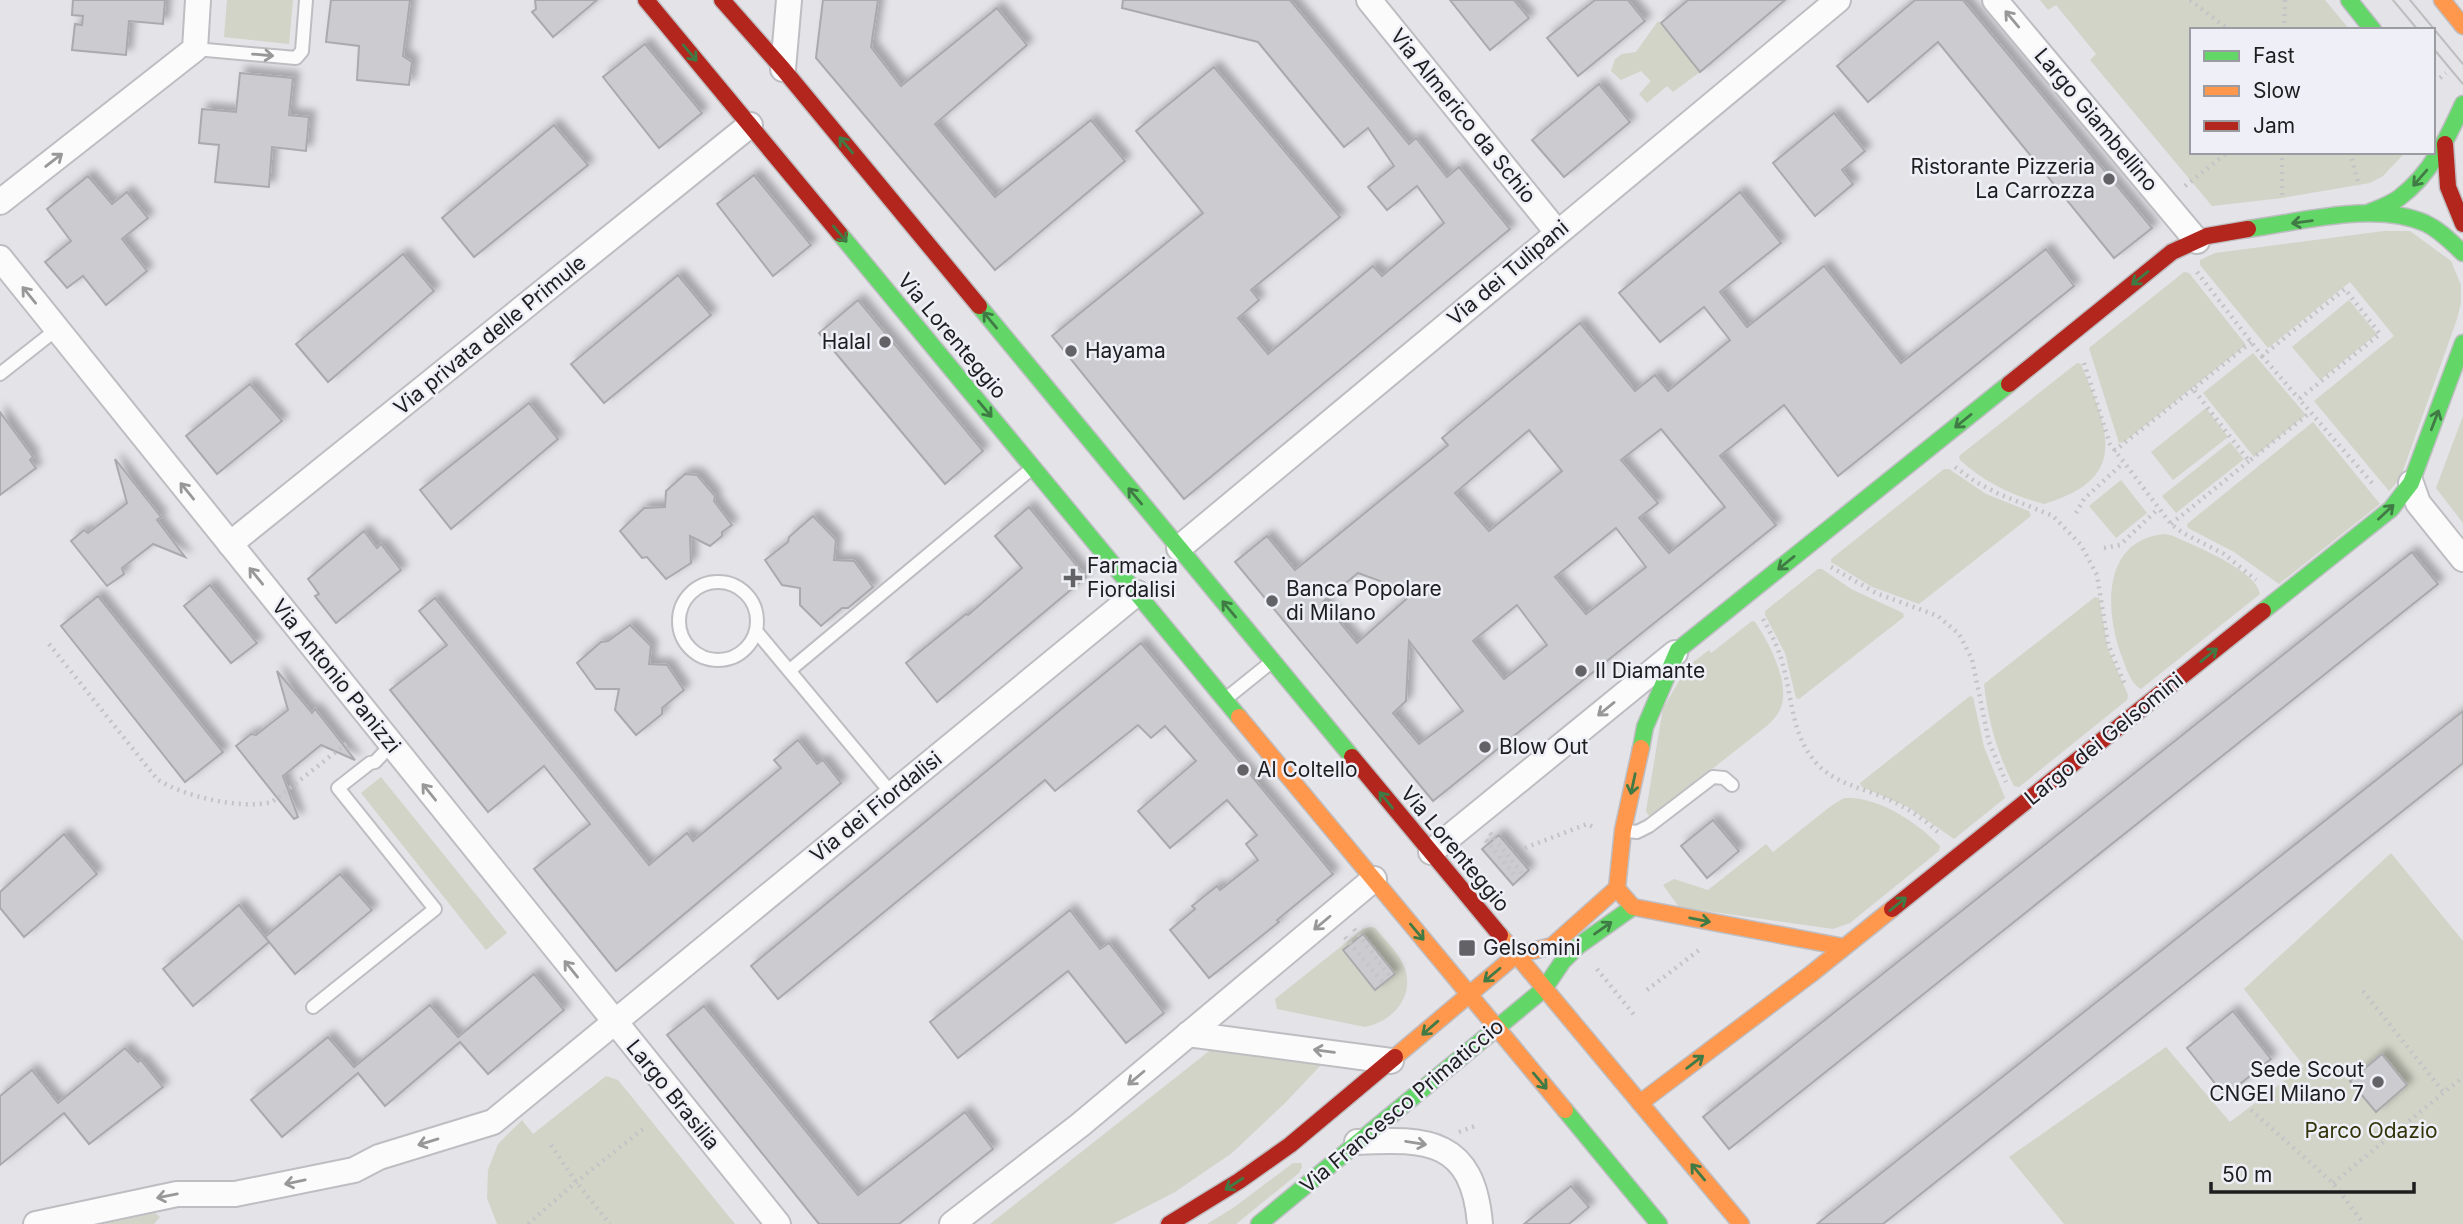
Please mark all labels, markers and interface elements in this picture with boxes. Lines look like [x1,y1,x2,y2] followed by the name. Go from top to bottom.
[2004,11,2019,29] one-way arrow
[1385,23,1542,208] street label: Via Almerico da Schio
[2190,28,2435,154] legend
[682,43,698,61] one-way arrow
[2029,43,2163,196] street label: Largo Giambellino
[2253,43,2295,68] text: Fast
[251,49,273,62] one-way arrow
[2253,78,2301,103] text: Slow
[2253,113,2295,138] text: Jam
[838,136,853,154] one-way arrow
[44,153,62,168] one-way arrow
[1910,154,2095,203] place label: Ristorante Pizzeria La Carrozza
[2412,169,2428,187] one-way arrow
[2101,171,2117,187] marker: Ristorante Pizzeria La Carrozza
[1442,215,1573,331] street label: Via dei Tulipani
[2291,215,2314,228] one-way arrow
[832,225,848,243] one-way arrow
[389,249,591,420] street label: Via privata delle Primule
[893,268,1012,404] street label: Via Lorenteggio
[2131,270,2149,285] one-way arrow
[22,286,37,304] one-way arrow
[983,312,998,330] one-way arrow
[822,329,871,354] place label: Halal
[877,334,893,350] marker: Halal
[1085,338,1166,363] place label: Hayama
[1063,343,1079,359] marker: Hayama
[978,400,993,418] one-way arrow
[2429,409,2442,431] one-way arrow
[1954,413,1972,428] one-way arrow
[180,482,195,500] one-way arrow
[1127,487,1143,505] one-way arrow
[2377,504,2394,521] one-way arrow
[1087,553,1178,602] place label: Farmacia Fiordalisi
[1777,556,1795,571] one-way arrow
[248,568,263,586] one-way arrow
[1065,570,1081,586] marker: Farmacia Fiordalisi
[1286,576,1442,625] place label: Banca Popolare di Milano
[1264,593,1280,609] marker: Banca Popolare di Milano
[267,594,406,758] street label: Via Antonio Panizzi
[1221,600,1237,618] one-way arrow
[2200,647,2218,663] one-way arrow
[1595,658,1705,683] place label: Il Diamante
[1573,663,1589,679] marker: Il Diamante
[2020,667,2188,810] street label: Largo dei Gelsomini
[1598,701,1616,716] one-way arrow
[1499,734,1589,759] place label: Blow Out
[1477,739,1493,755] marker: Blow Out
[805,746,947,867] street label: Via dei Fiordalisi
[1257,757,1357,782] place label: Al Coltello
[1235,762,1251,778] marker: Al Coltello
[1625,772,1639,795] one-way arrow
[1396,781,1515,917] street label: Via Lorenteggio
[421,783,437,801] one-way arrow
[1379,791,1394,809] one-way arrow
[1888,897,1906,912] one-way arrow
[1689,913,1711,927] one-way arrow
[1313,915,1331,931] one-way arrow
[1593,921,1612,935] one-way arrow
[1409,923,1425,941] one-way arrow
[1483,935,1581,960] place label: Gelsomini
[1457,938,1477,958] marker: Gelsomini
[564,961,579,979] one-way arrow
[1484,967,1502,983] one-way arrow
[1295,1013,1508,1198] street label: Via Francesco Primaticcio
[1421,1020,1439,1036] one-way arrow
[621,1035,725,1155] street label: Largo Brasilia
[1313,1045,1336,1058] one-way arrow
[1685,1055,1704,1070] one-way arrow
[2209,1057,2364,1106] place label: Sede Scout CNGEI Milano 7
[1127,1070,1145,1086] one-way arrow
[1532,1071,1548,1089] one-way arrow
[2370,1074,2386,1090] marker: Sede Scout CNGEI Milano 7
[2304,1118,2438,1143] park label: Parco Odazio
[417,1137,439,1150] one-way arrow
[1404,1137,1427,1150] one-way arrow
[2211,1150,2414,1194] scale bar
[2222,1162,2272,1187] text: 50 m
[1690,1163,1705,1181] one-way arrow
[284,1175,307,1189] one-way arrow
[1225,1176,1244,1191] one-way arrow
[156,1190,179,1204] one-way arrow

